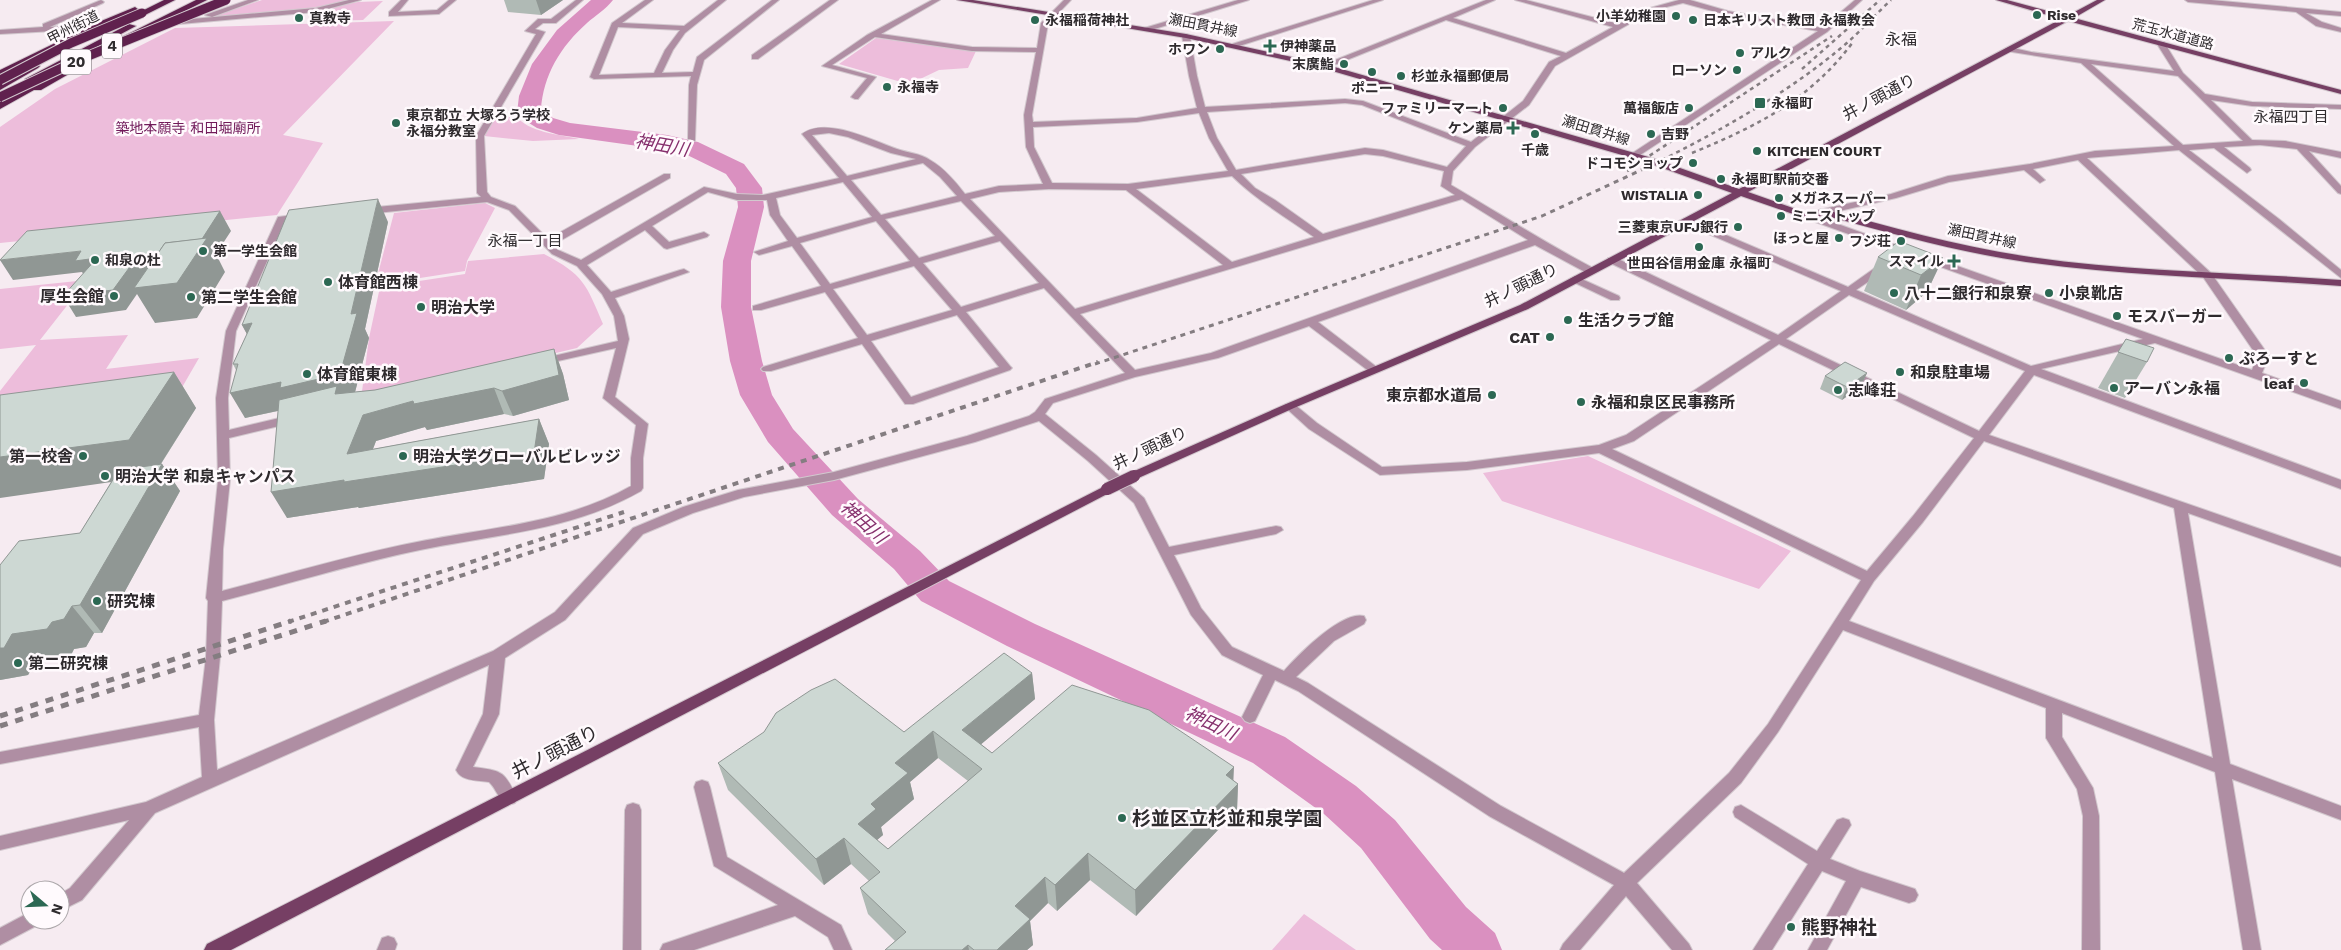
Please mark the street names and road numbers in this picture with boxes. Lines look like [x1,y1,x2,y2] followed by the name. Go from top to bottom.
[44,7,102,47] street label: 甲州街道
[1167,10,1239,40] street label: 瀬田貫井線
[2130,15,2216,53] street label: 荒玉水道道路
[102,34,122,58] road number: 4
[61,50,91,74] road number: 20
[1839,70,1919,124] street label: 井ノ頭通り
[1560,112,1632,148] street label: 瀬田貫井線
[1946,221,2018,251] street label: 瀬田貫井線
[1481,259,1561,311] street label: 井ノ頭通り
[1110,422,1190,474] street label: 井ノ頭通り
[507,720,603,784] street label: 井ノ頭通り

